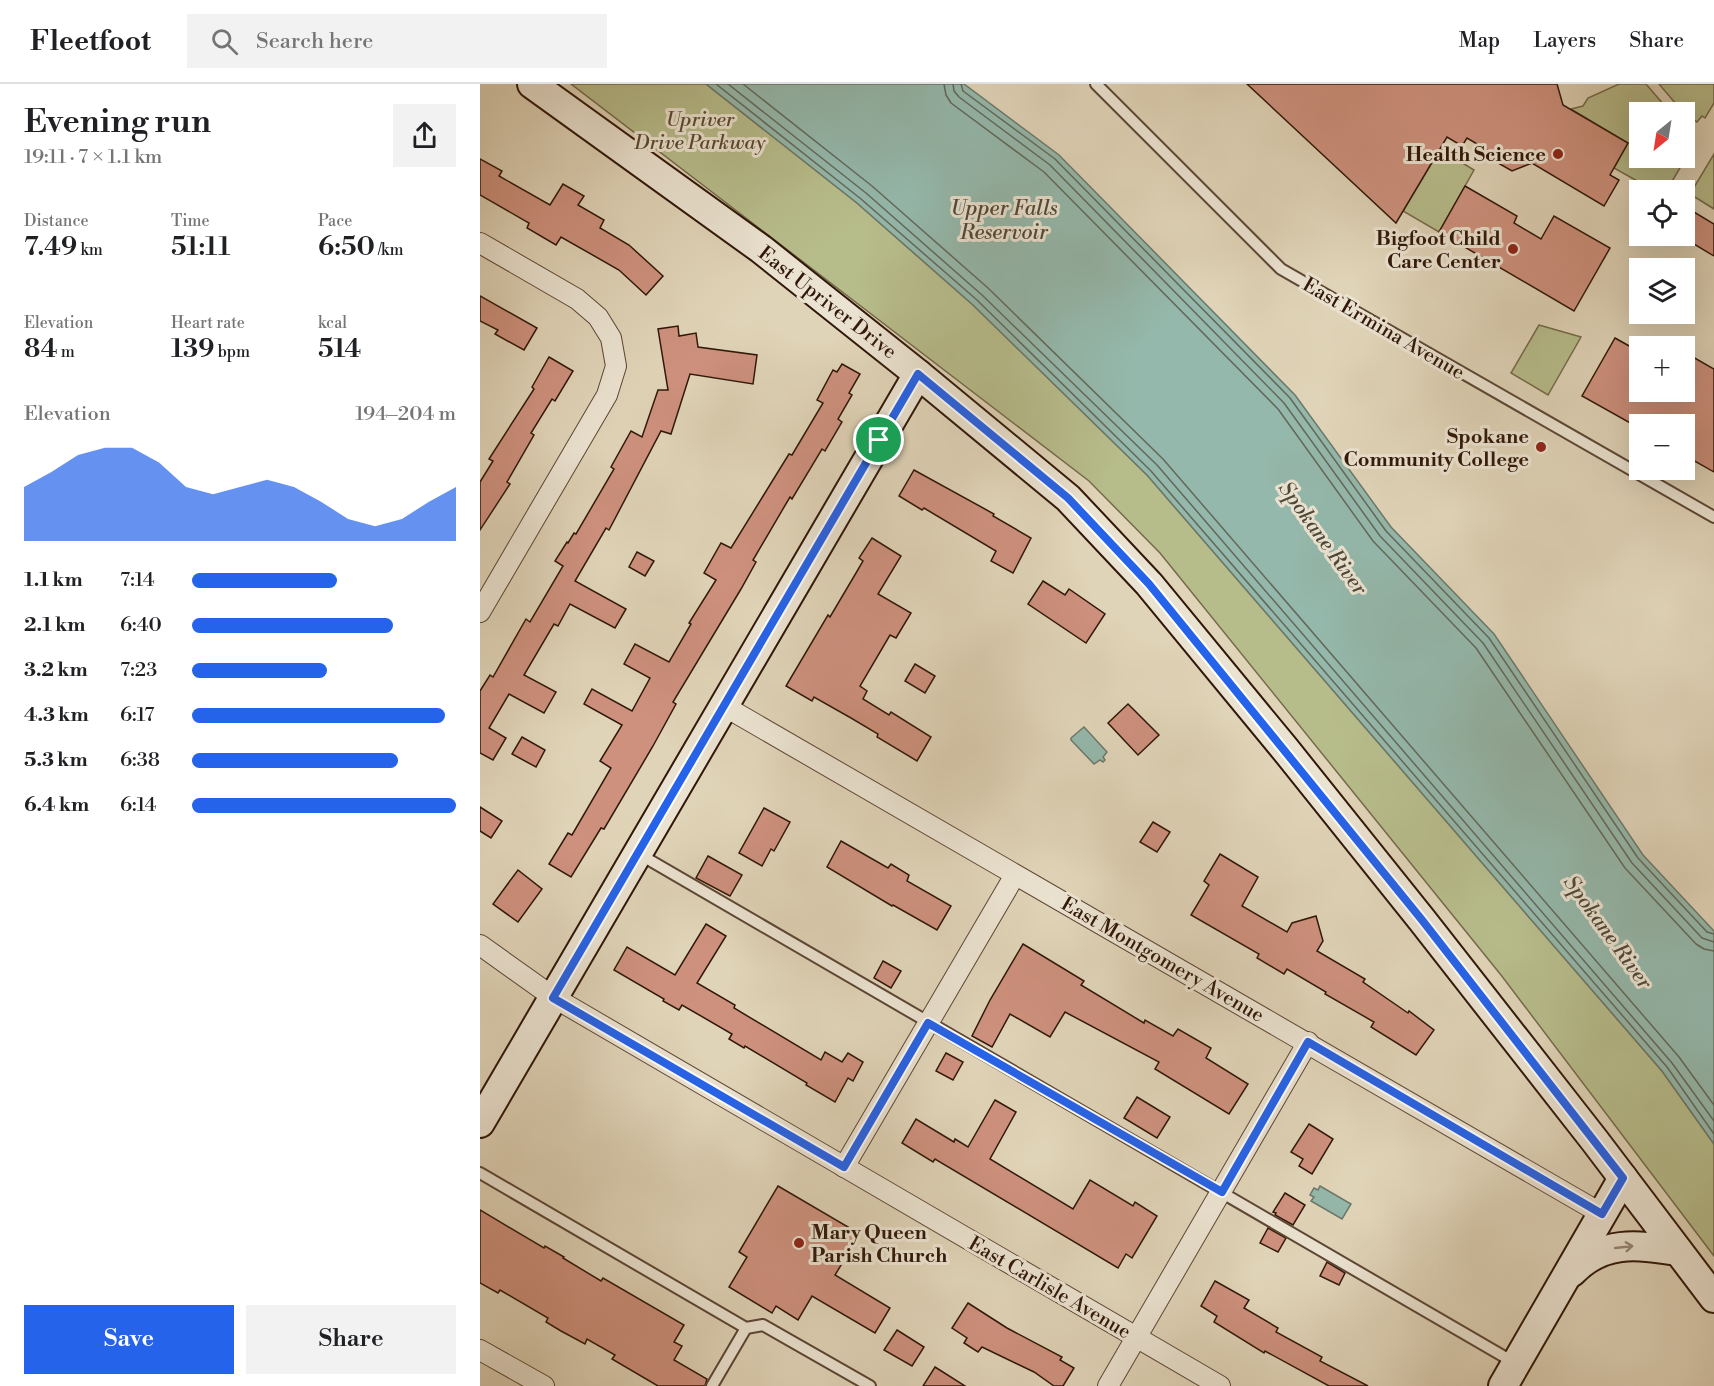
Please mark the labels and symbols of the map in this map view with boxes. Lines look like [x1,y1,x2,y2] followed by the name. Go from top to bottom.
[1629,102,1695,168] north arrow
[633,108,766,156] park label: Upriver Drive Parkway
[1406,143,1546,168] place label: Health Science
[1551,147,1565,161] marker: Health Science
[950,196,1058,246] water label: Upper Falls Reservoir
[1376,227,1501,275] place label: Bigfoot Child Care Center
[753,241,901,365] street label: East Upriver Drive
[1506,242,1520,256] marker: Bigfoot Child Care Center
[1298,273,1469,386] street label: East Ermina Avenue
[853,414,904,465] pin
[1343,425,1529,473] place label: Spokane Community College
[1534,440,1548,454] marker: Spokane Community College
[1272,477,1373,601] water label: Spokane River
[1557,871,1658,995] water label: Spokane River
[1056,892,1268,1029] street label: East Montgomery Avenue
[811,1221,948,1269] place label: Mary Queen Parish Church
[964,1232,1135,1345] street label: East Carlisle Avenue
[792,1236,806,1250] marker: Mary Queen Parish Church
[1614,1241,1634,1252] one-way arrow

